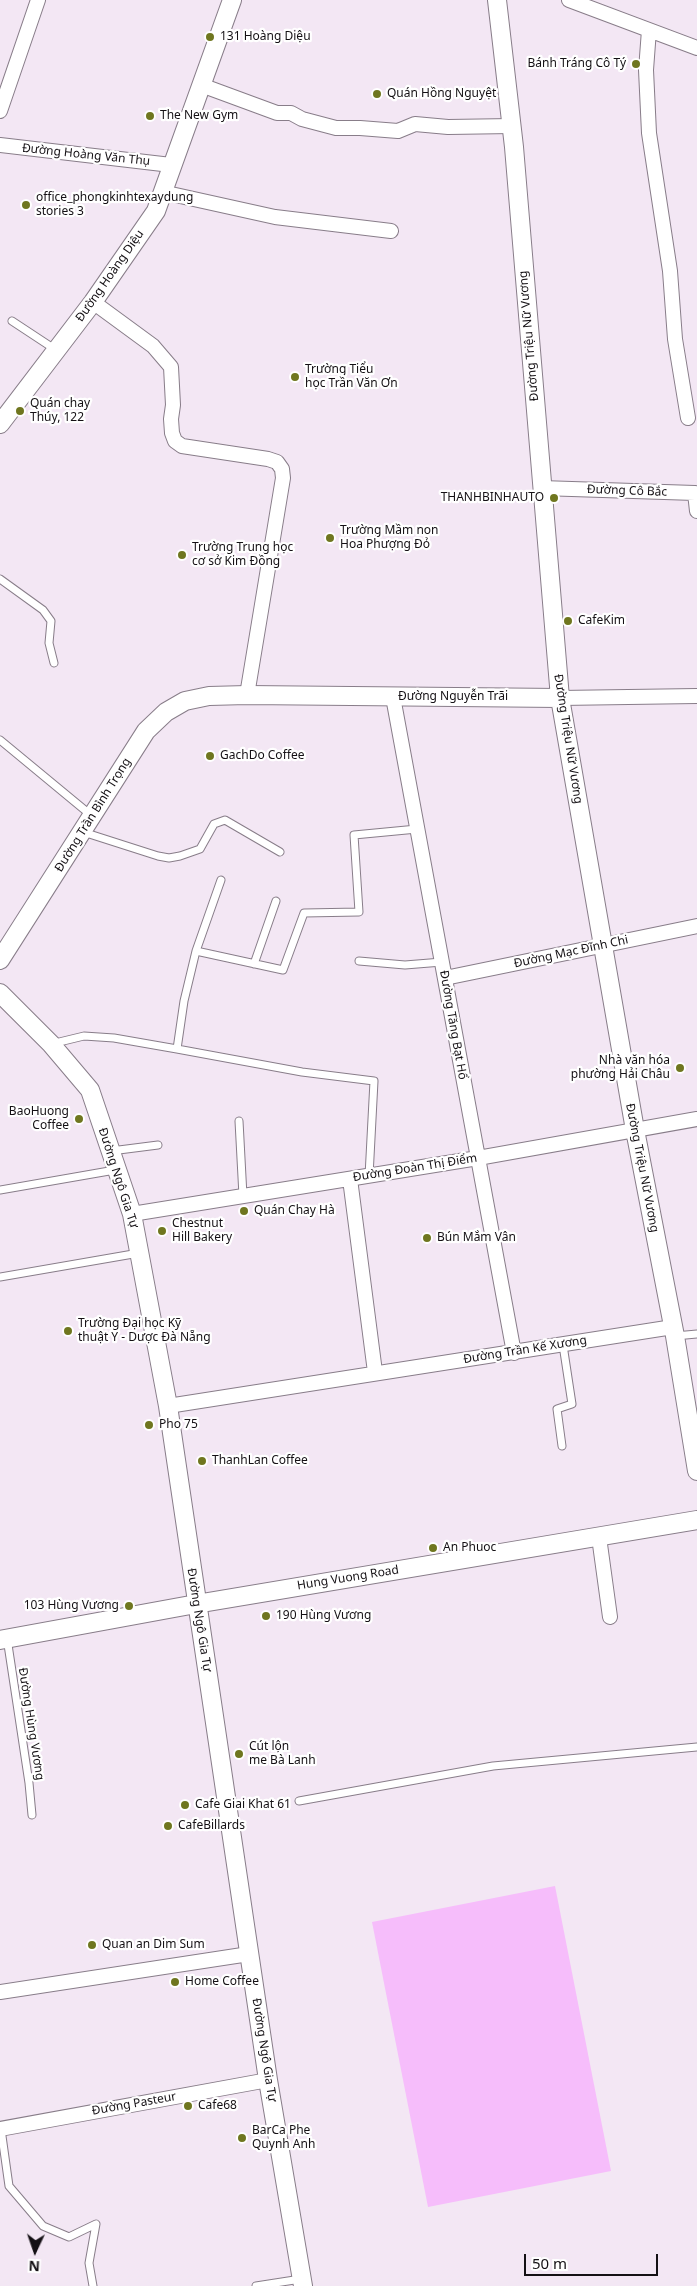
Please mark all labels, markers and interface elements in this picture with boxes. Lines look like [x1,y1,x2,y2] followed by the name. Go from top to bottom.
[220,30,311,44] place label: 131 Hoàng Diệu
[204,31,216,43] marker: 131 Hoàng Diệu
[528,57,626,71] place label: Bánh Tráng Cô Tý
[630,58,642,70] marker: Bánh Tráng Cô Tý
[387,87,496,101] place label: Quán Hồng Nguyệt
[371,88,383,100] marker: Quán Hồng Nguyệt
[160,109,238,123] place label: The New Gym
[144,110,156,122] marker: The New Gym
[21,141,151,169] street label: Đường Hoàng Văn Thụ
[36,191,193,219] place label: office_phongkinhtexaydung stories 3
[20,199,32,211] marker: office_phongkinhtexaydung stories 3
[73,227,147,325] street label: Đường Hoàng Diệu
[516,270,542,402] street label: Đường Triệu Nữ Vương
[305,363,398,391] place label: Trường Tiểu học Trần Văn Ơn
[289,371,301,383] marker: Trường Tiểu học Trần Văn Ơn
[30,397,90,425] place label: Quán chay Thúy, 122
[14,405,26,417] marker: Quán chay Thúy, 122
[587,482,667,500] street label: Đường Cô Bắc
[441,491,544,505] place label: THANHBINHAUTO
[548,492,560,504] marker: THANHBINHAUTO
[340,524,438,552] place label: Trường Mầm non Hoa Phượng Đỏ
[324,532,336,544] marker: Trường Mầm non Hoa Phượng Đỏ
[192,541,293,569] place label: Trường Trung học cơ sở Kim Đồng
[176,549,188,561] marker: Trường Trung học cơ sở Kim Đồng
[578,614,625,628] place label: CafeKim
[562,615,574,627] marker: CafeKim
[551,673,585,805] street label: Đường Triệu Nữ Vương
[398,690,508,704] street label: Đường Nguyễn Trãi
[220,749,304,763] place label: GachDo Coffee
[204,750,216,762] marker: GachDo Coffee
[52,755,134,875] street label: Đường Trần Bình Trọng
[512,933,630,971] street label: Đường Mạc Đĩnh Chi
[436,969,470,1081] street label: Đường Tăng Bạt Hổ
[571,1054,670,1082] place label: Nhà văn hóa phường Hải Châu
[674,1062,686,1074] marker: Nhà văn hóa phường Hải Châu
[622,1102,662,1234] street label: Đường Triệu Nữ Vương
[9,1105,69,1133] place label: BaoHuong Coffee
[73,1113,85,1125] marker: BaoHuong Coffee
[95,1126,141,1230] street label: Đường Ngô Gia Tự
[352,1151,478,1185] street label: Đường Đoàn Thị Điểm
[254,1204,335,1218] place label: Quán Chay Hà
[238,1205,250,1217] marker: Quán Chay Hà
[172,1217,232,1245] place label: Chestnut Hill Bakery
[156,1225,168,1237] marker: Chestnut Hill Bakery
[437,1231,516,1245] place label: Bún Mắm Vân
[421,1232,433,1244] marker: Bún Mắm Vân
[78,1317,211,1345] place label: Trường Đại học Kỹ thuật Y - Dược Đà Nẵng
[62,1325,74,1337] marker: Trường Đại học Kỹ thuật Y - Dược Đà Nẵng
[462,1333,588,1367] street label: Đường Trần Kế Xương
[159,1418,198,1432] place label: Pho 75
[143,1419,155,1431] marker: Pho 75
[212,1454,308,1468] place label: ThanhLan Coffee
[196,1455,208,1467] marker: ThanhLan Coffee
[443,1541,496,1555] place label: An Phuoc
[427,1542,439,1554] marker: An Phuoc
[296,1563,400,1593] street label: Hung Vuong Road
[184,1567,214,1673] street label: Đường Ngô Gia Tự
[24,1599,119,1613] place label: 103 Hùng Vương
[123,1600,135,1612] marker: 103 Hùng Vương
[276,1609,371,1623] place label: 190 Hùng Vương
[260,1610,272,1622] marker: 190 Hùng Vương
[15,1667,47,1781] street label: Đường Hùng Vương
[249,1740,316,1768] place label: Cút lộn me Bà Lanh
[233,1748,245,1760] marker: Cút lộn me Bà Lanh
[195,1798,291,1812] place label: Cafe Giai Khat 61
[179,1799,191,1811] marker: Cafe Giai Khat 61
[178,1819,245,1833] place label: CafeBillards
[162,1820,174,1832] marker: CafeBillards
[102,1938,205,1952] place label: Quan an Dim Sum
[86,1939,98,1951] marker: Quan an Dim Sum
[185,1975,259,1989] place label: Home Coffee
[169,1976,181,1988] marker: Home Coffee
[249,1997,279,2103] street label: Đường Ngô Gia Tự
[91,2089,177,2119] street label: Đường Pasteur
[198,2099,237,2113] place label: Cafe68
[182,2100,194,2112] marker: Cafe68
[252,2124,315,2152] place label: BarCa Phe Quynh Anh
[236,2132,248,2144] marker: BarCa Phe Quynh Anh
[10,2226,60,2276] north arrow
[527,2244,661,2276] scale bar
[532,2253,567,2273] text: 50 m
[28,2257,40,2276] text: N

